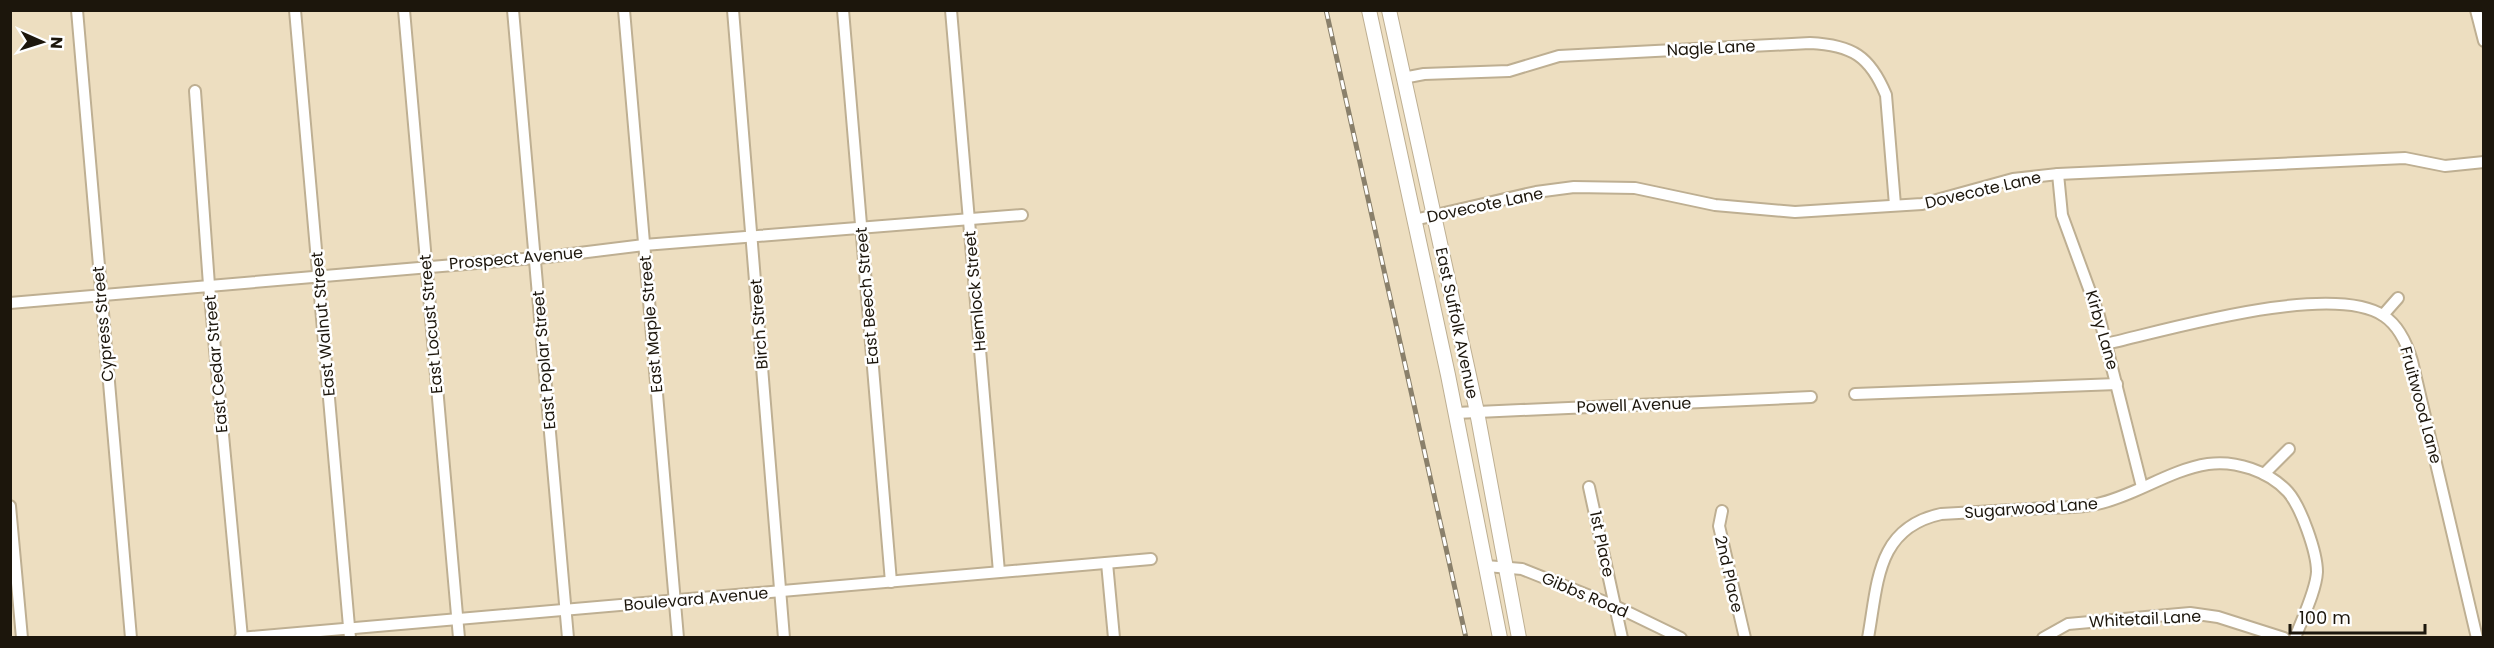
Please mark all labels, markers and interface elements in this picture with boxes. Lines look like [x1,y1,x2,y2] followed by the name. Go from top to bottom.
[12,12,72,72] north arrow
[1666,34,1756,62] street label: Nagle Lane
[45,36,68,49] text: N
[1923,165,2043,215] street label: Dovecote Lane
[1425,181,1545,229] street label: Dovecote Lane
[850,226,884,366] street label: East Beech Street
[958,230,992,352] street label: Hemlock Street
[448,241,584,275] street label: Prospect Avenue
[1430,245,1484,401] street label: East Suffolk Avenue
[305,250,341,397] street label: East Walnut Street
[413,253,449,395] street label: East Locust Street
[634,254,668,394] street label: East Maple Street
[86,265,120,383] street label: Cypress Street
[744,278,774,370] street label: Birch Street
[2080,288,2124,372] street label: Kirby Lane
[526,289,562,431] street label: East Poplar Street
[198,294,233,434] street label: East Cedar Street
[2394,344,2448,466] street label: Fruitwood Lane
[1576,392,1692,418] street label: Powell Avenue
[1963,492,2099,524] street label: Sugarwood Lane
[1584,509,1620,579] street label: 1st Place
[1709,533,1749,615] street label: 2nd Place
[1538,566,1632,624] street label: Gibbs Road
[623,581,769,617] street label: Boulevard Avenue
[2290,597,2425,635] scale bar
[2088,605,2202,633] street label: Whitetail Lane
[2299,605,2351,630] text: 100 m

